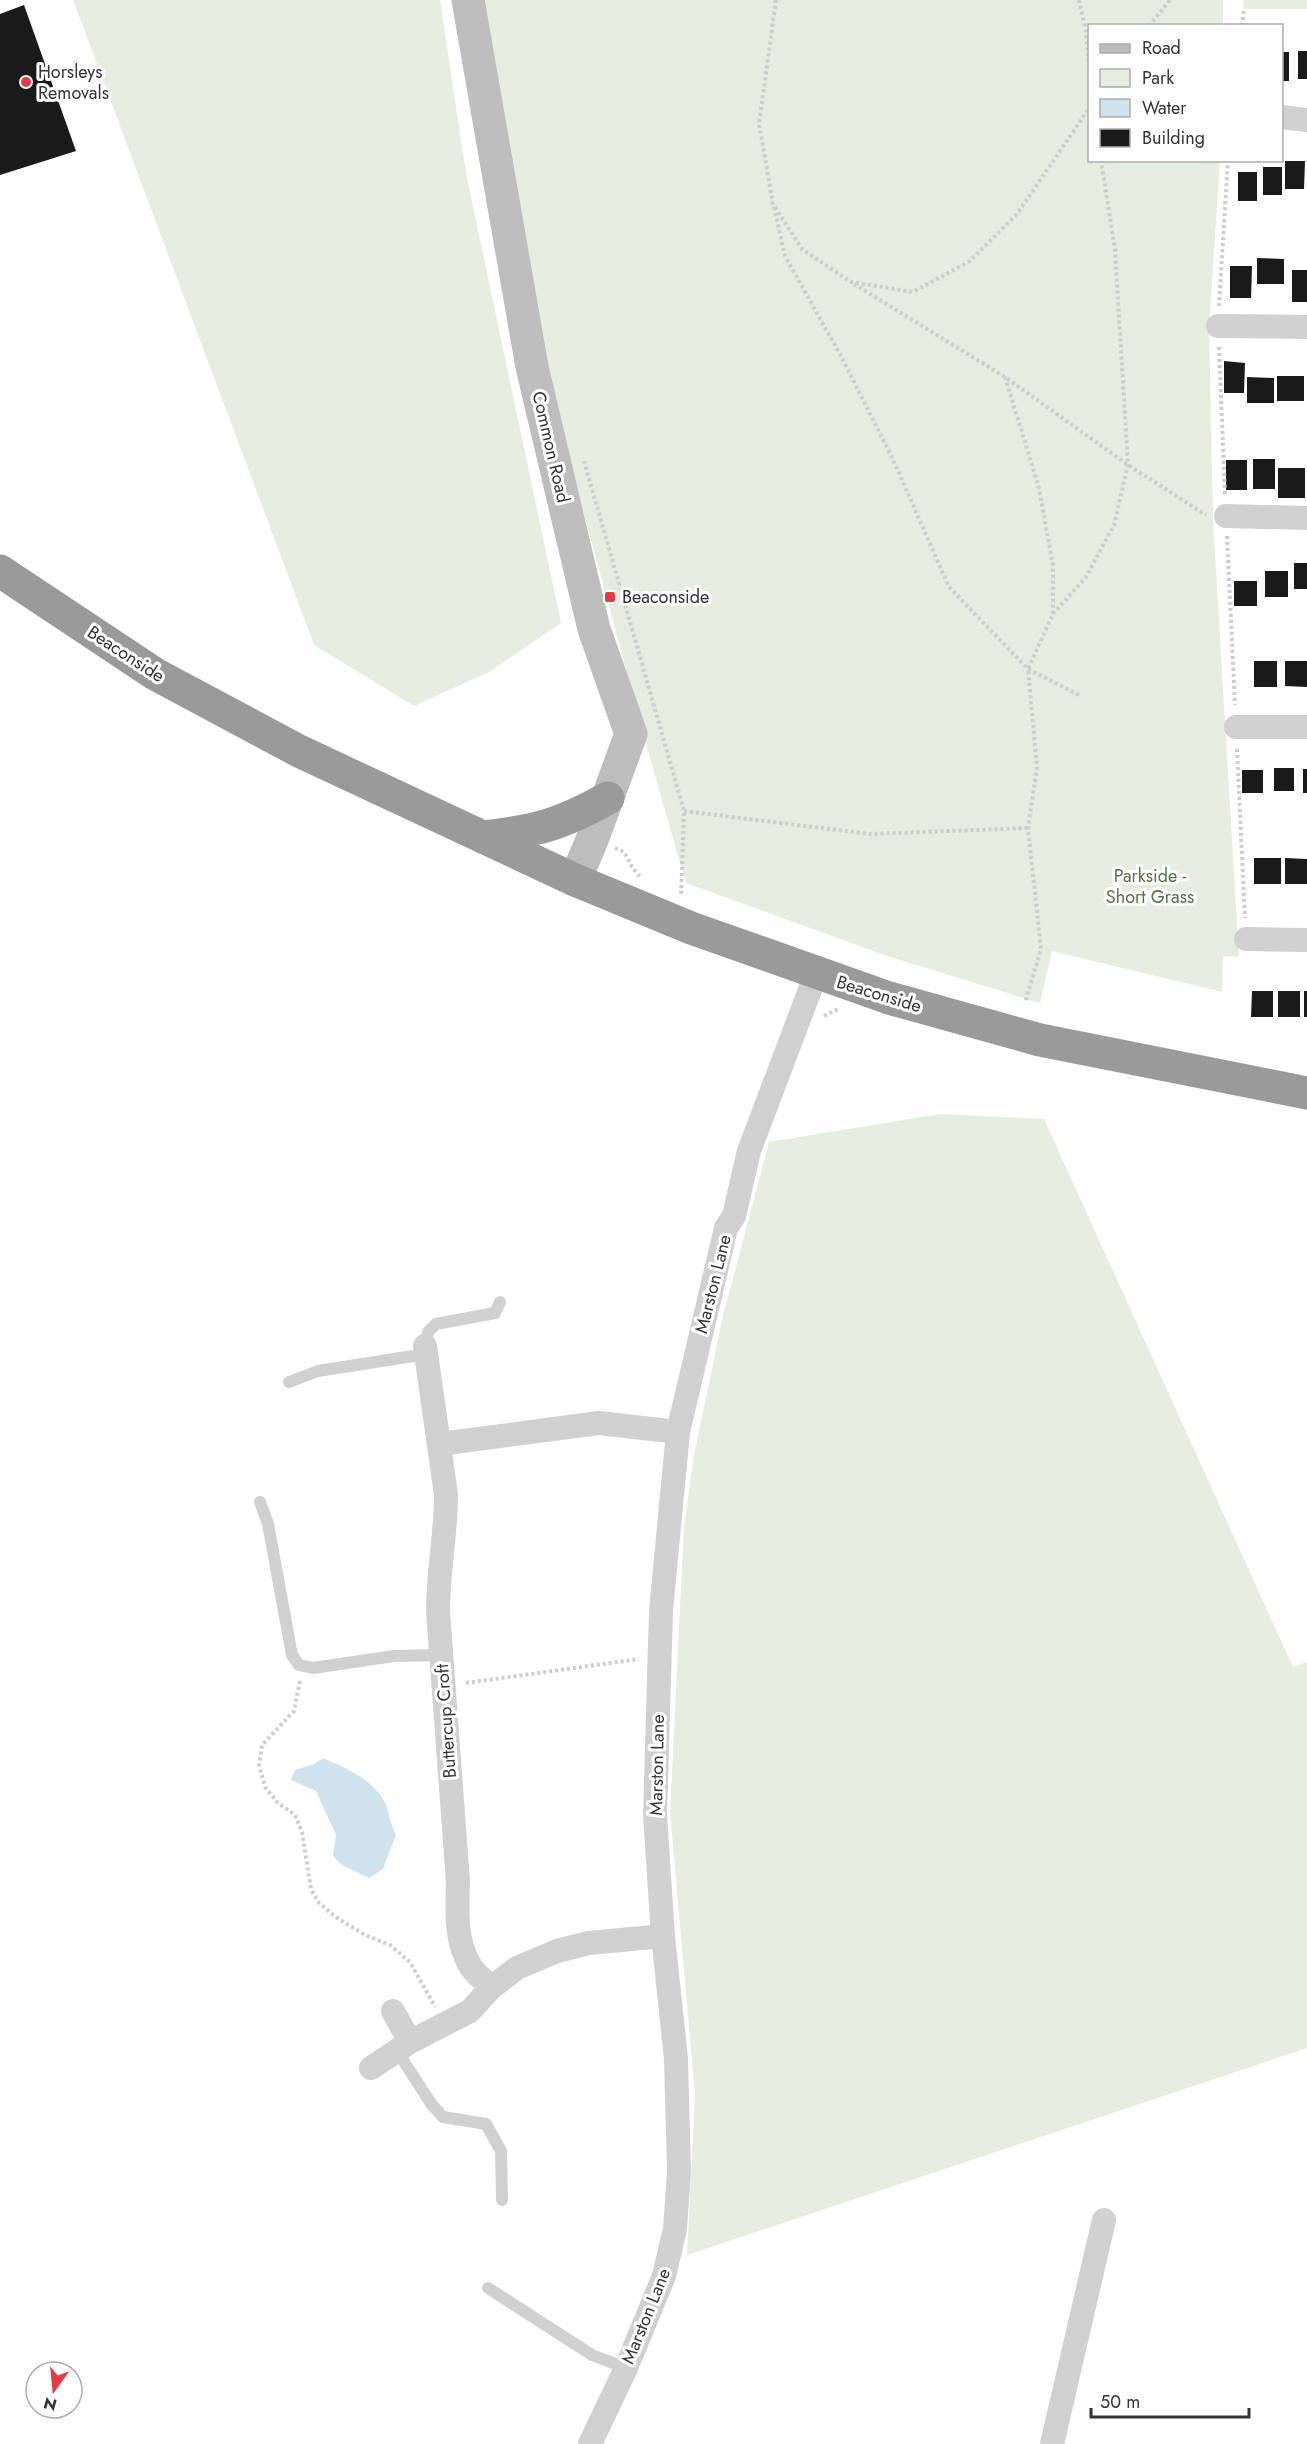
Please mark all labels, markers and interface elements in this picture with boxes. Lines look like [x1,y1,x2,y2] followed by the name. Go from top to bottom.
[1088,24,1283,162] legend
[1142,35,1181,61] text: Road
[38,59,109,106] place label: Horsleys Removals
[1142,65,1174,91] text: Park
[19,75,33,89] marker: Horsleys Removals
[1142,95,1187,121] text: Water
[1142,125,1205,151] text: Building
[526,389,576,505] street label: Common Road
[622,584,709,610] place label: Beaconside
[603,590,617,604] marker: Beaconside
[82,619,170,689] street label: Beaconside
[1106,863,1194,910] park label: Parkside - Short Grass
[833,969,925,1019] street label: Beaconside
[688,1232,738,1336] street label: Marston Lane
[429,1662,463,1779] street label: Buttercup Croft
[643,1714,671,1816] street label: Marston Lane
[615,2264,677,2368] street label: Marston Lane
[24,2360,84,2420] north arrow
[1091,2381,1248,2419] scale bar
[1100,2389,1140,2415] text: 50 m
[41,2391,59,2417] text: N

